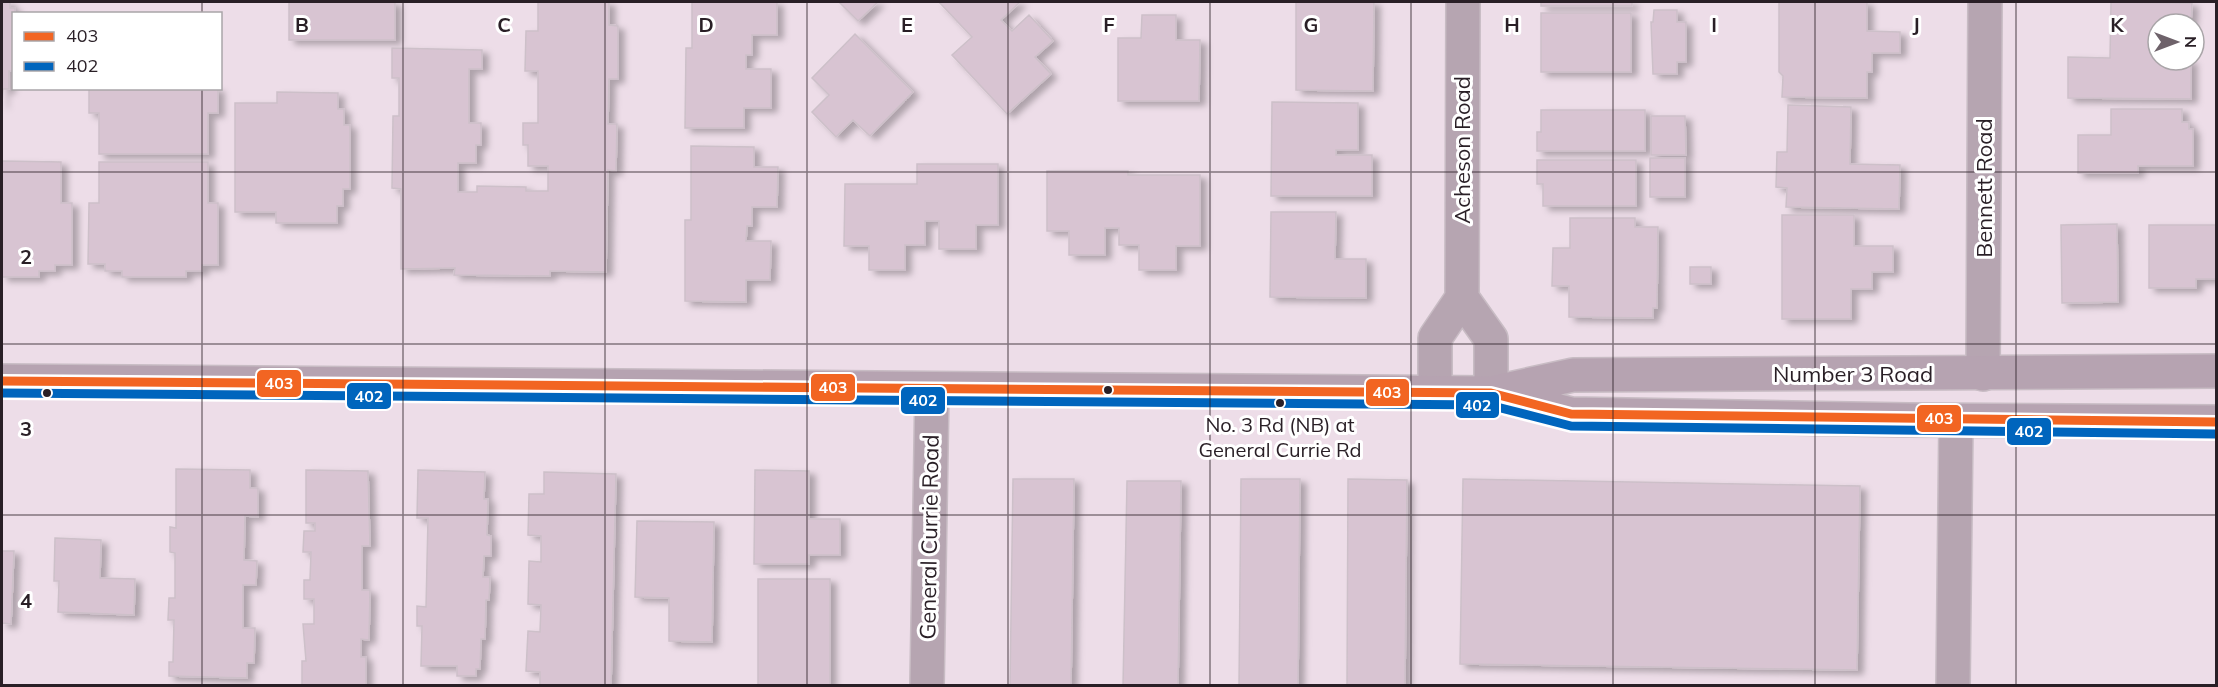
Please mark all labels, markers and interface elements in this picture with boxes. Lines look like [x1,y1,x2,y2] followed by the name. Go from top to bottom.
[12,12,222,90] legend
[295,12,309,37] text: B
[497,12,511,37] text: C
[698,12,714,37] text: D
[901,12,913,37] text: E
[1103,12,1115,37] text: F
[1304,12,1318,37] text: G
[1504,12,1520,37] text: H
[1711,12,1717,37] text: I
[1912,12,1920,37] text: J
[2110,12,2124,37] text: K
[2146,12,2206,72] north arrow
[66,24,98,47] text: 403
[2181,36,2201,48] text: N
[66,54,98,77] text: 402
[1448,76,1476,224] street label: Acheson Road
[1970,118,1998,258] street label: Bennett Road
[20,244,32,269] text: 2
[1773,360,1933,388] street label: Number 3 Road
[256,369,302,398] line badge: 403
[265,373,293,393] text: 403
[810,373,856,402] line badge: 403
[819,377,847,397] text: 403
[1365,378,1410,407] line badge: 403
[346,382,392,410] line badge: 402
[1373,382,1401,402] text: 403
[1102,384,1114,396] unlabelled marker
[355,386,383,406] text: 402
[900,386,946,415] line badge: 402
[41,387,53,399] unlabelled marker
[909,390,937,410] text: 402
[1455,391,1500,419] line badge: 402
[1463,395,1491,415] text: 402
[1274,397,1286,409] marker: No. 3 Rd (NB) at General Currie Rd
[1916,404,1962,433] line badge: 403
[1925,408,1953,428] text: 403
[1198,412,1362,462] place label: No. 3 Rd (NB) at General Currie Rd
[20,416,32,441] text: 3
[2006,417,2052,446] line badge: 402
[2015,421,2043,441] text: 402
[913,434,945,640] street label: General Currie Road
[20,588,32,613] text: 4

